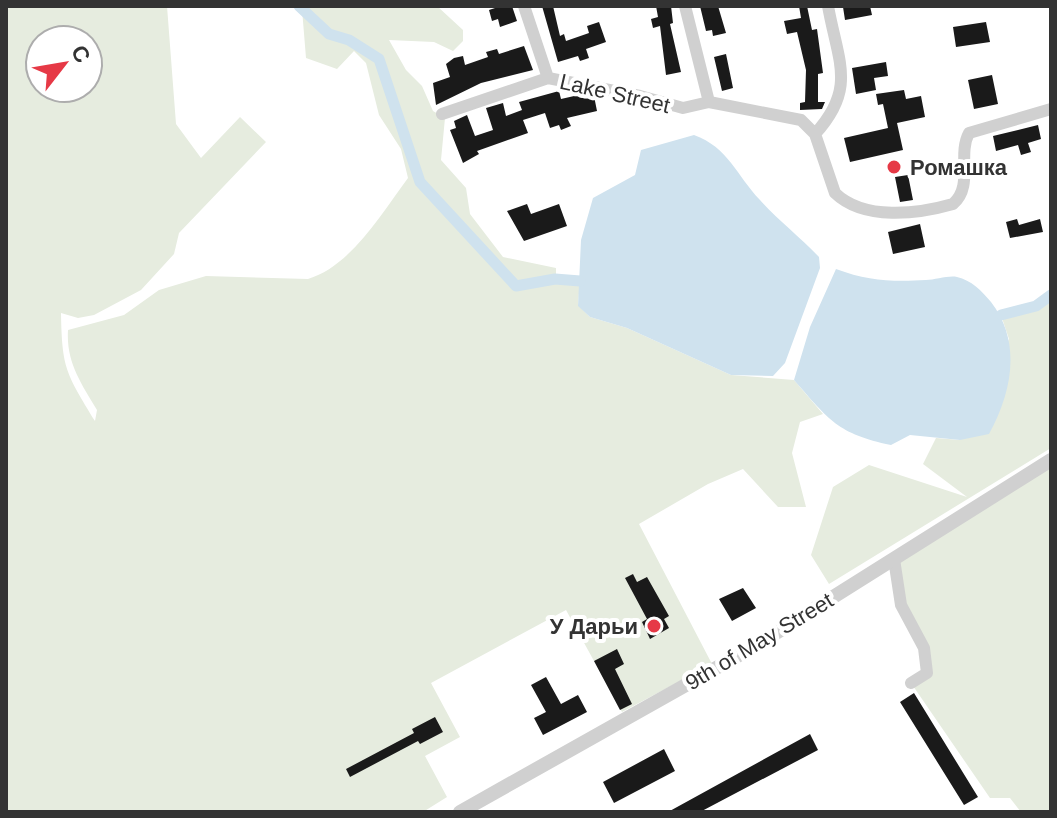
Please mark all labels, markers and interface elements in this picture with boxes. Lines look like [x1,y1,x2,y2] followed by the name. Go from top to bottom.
[24,24,104,104] north arrow
[66,41,96,67] text: С
[557,69,673,118] street label: Lake Street
[910,155,1008,180] place label: Ромашка
[885,158,903,176] marker: Ромашка
[681,588,837,695] street label: 9th of May Street
[550,614,638,639] place label: У Дарьи
[645,617,663,635] marker: У Дарьи

